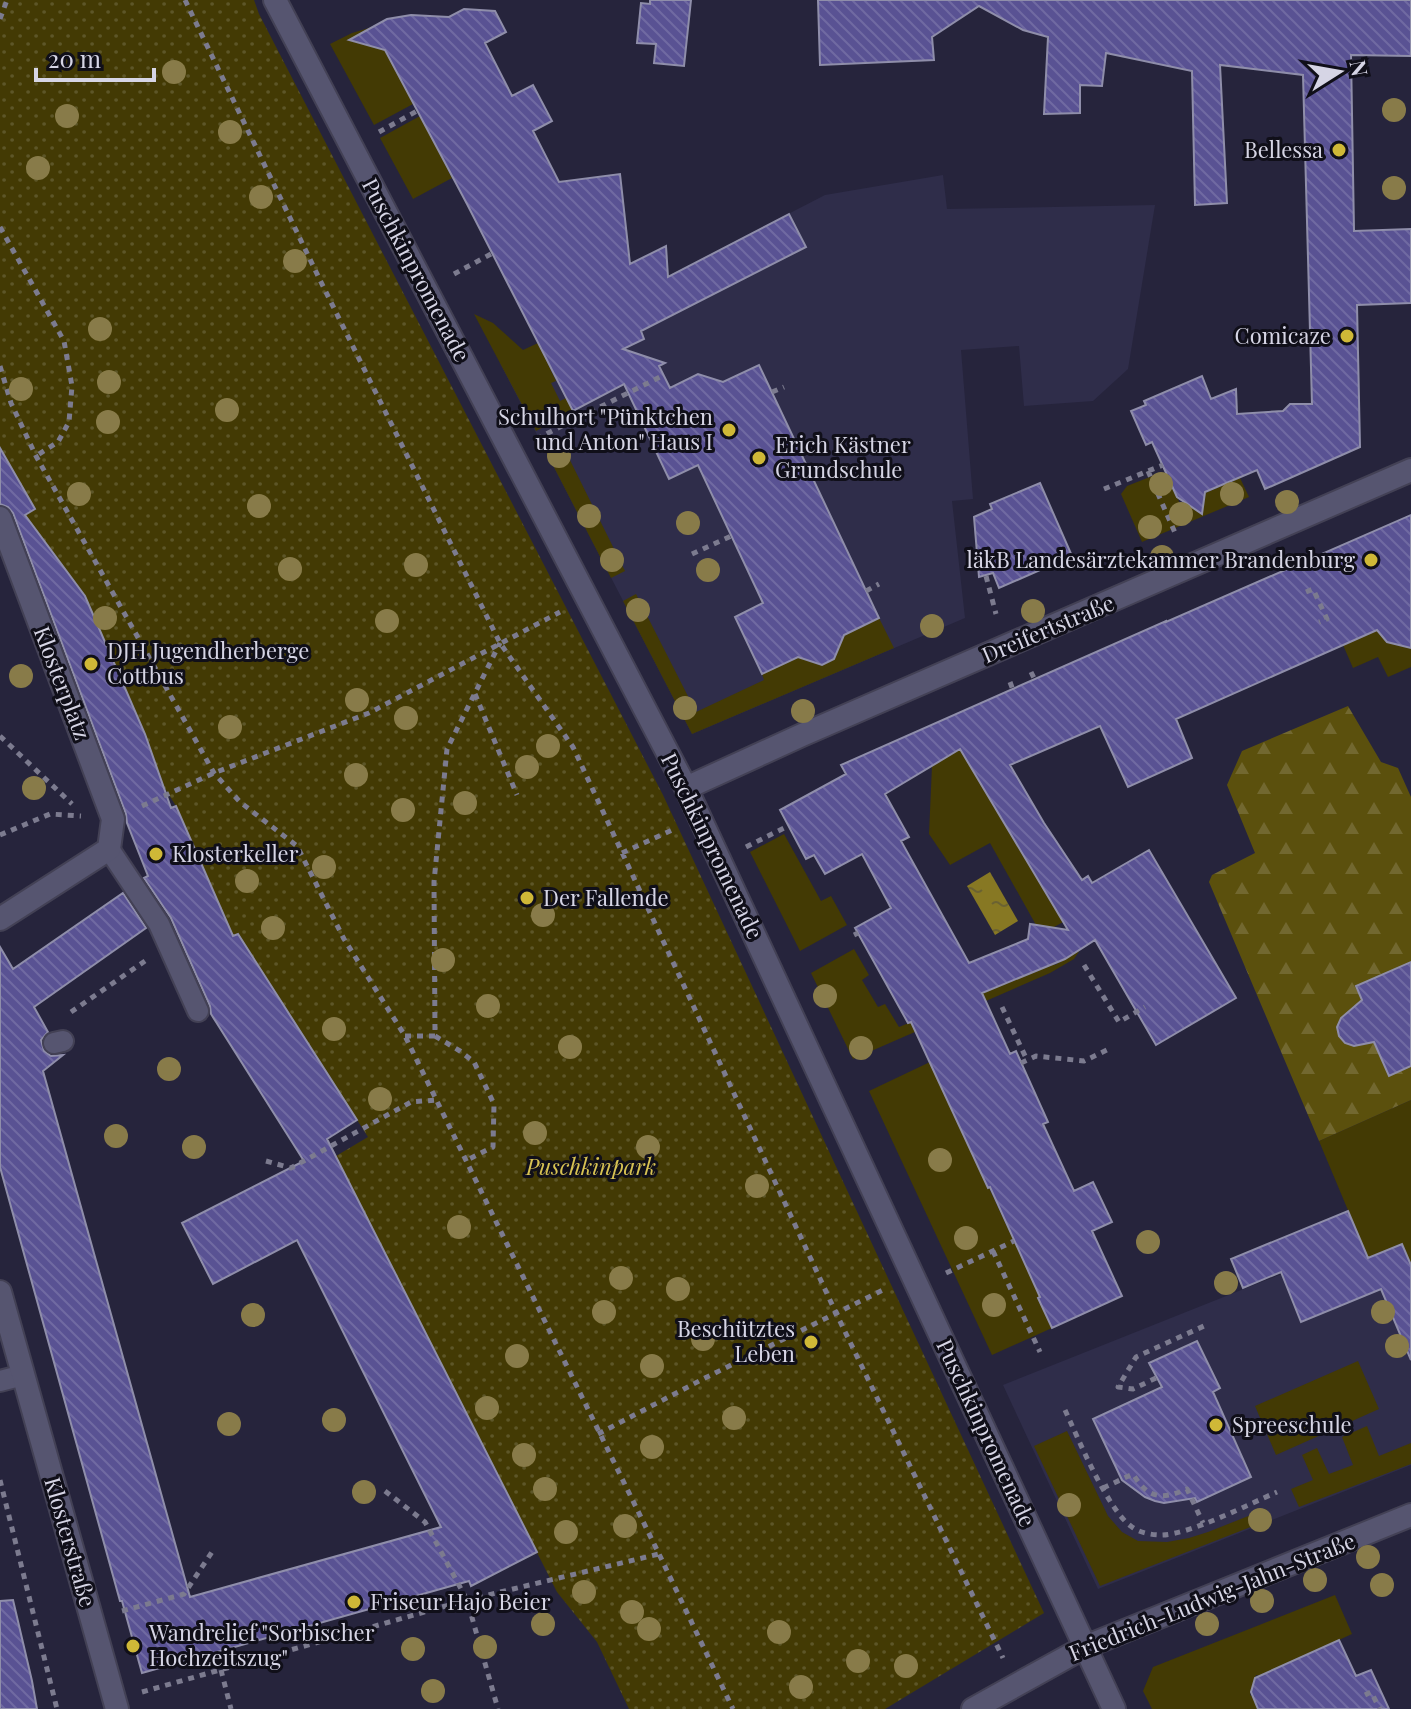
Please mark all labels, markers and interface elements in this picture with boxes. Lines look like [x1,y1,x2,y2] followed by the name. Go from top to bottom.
[36,32,154,82] scale bar
[1299,32,1379,112] north arrow
[48,42,101,74] text: 20 m
[1343,57,1376,79] text: N
[1244,134,1323,164] place label: Bellessa
[1330,141,1348,159] marker: Bellessa
[356,173,478,366] street label: Puschkinpromenade
[1235,320,1331,350] place label: Comicaze
[1338,327,1356,345] marker: Comicaze
[498,401,713,456] place label: Schulhort "Pünktchen und Anton" Haus I
[720,421,738,439] marker: Schulhort "Pünktchen und Anton" Haus I
[775,429,911,484] place label: Erich Kästner Grundschule
[750,449,768,467] marker: Erich Kästner Grundschule
[967,544,1355,574] place label: läkB Landesärztekammer Brandenburg
[1362,551,1380,569] marker: läkB Landesärztekammer Brandenburg
[977,587,1118,669] street label: Dreifertstraße
[28,622,98,744] street label: Klosterplatz
[107,635,309,690] place label: DJH Jugendherberge Cottbus
[82,655,100,673] marker: DJH Jugendherberge Cottbus
[655,747,771,944] street label: Puschkinpromenade
[172,838,299,868] place label: Klosterkeller
[147,845,165,863] marker: Klosterkeller
[543,882,669,912] place label: Der Fallende
[518,889,536,907] marker: Der Fallende
[525,1151,656,1181] park label: Puschkinpark
[677,1313,795,1368] place label: Beschütztes Leben
[802,1333,820,1351] marker: Beschütztes Leben
[930,1334,1044,1531] street label: Puschkinpromenade
[1232,1409,1352,1439] place label: Spreeschule
[1207,1416,1225,1434] marker: Spreeschule
[38,1473,104,1610] street label: Klosterstraße
[1064,1525,1359,1667] street label: Friedrich-Ludwig-Jahn-Straße
[370,1586,551,1616] place label: Friseur Hajo Beier
[345,1593,363,1611] marker: Friseur Hajo Beier
[148,1617,375,1672] place label: Wandrelief "Sorbischer Hochzeitszug"
[124,1637,142,1655] marker: Wandrelief "Sorbischer Hochzeitszug"

